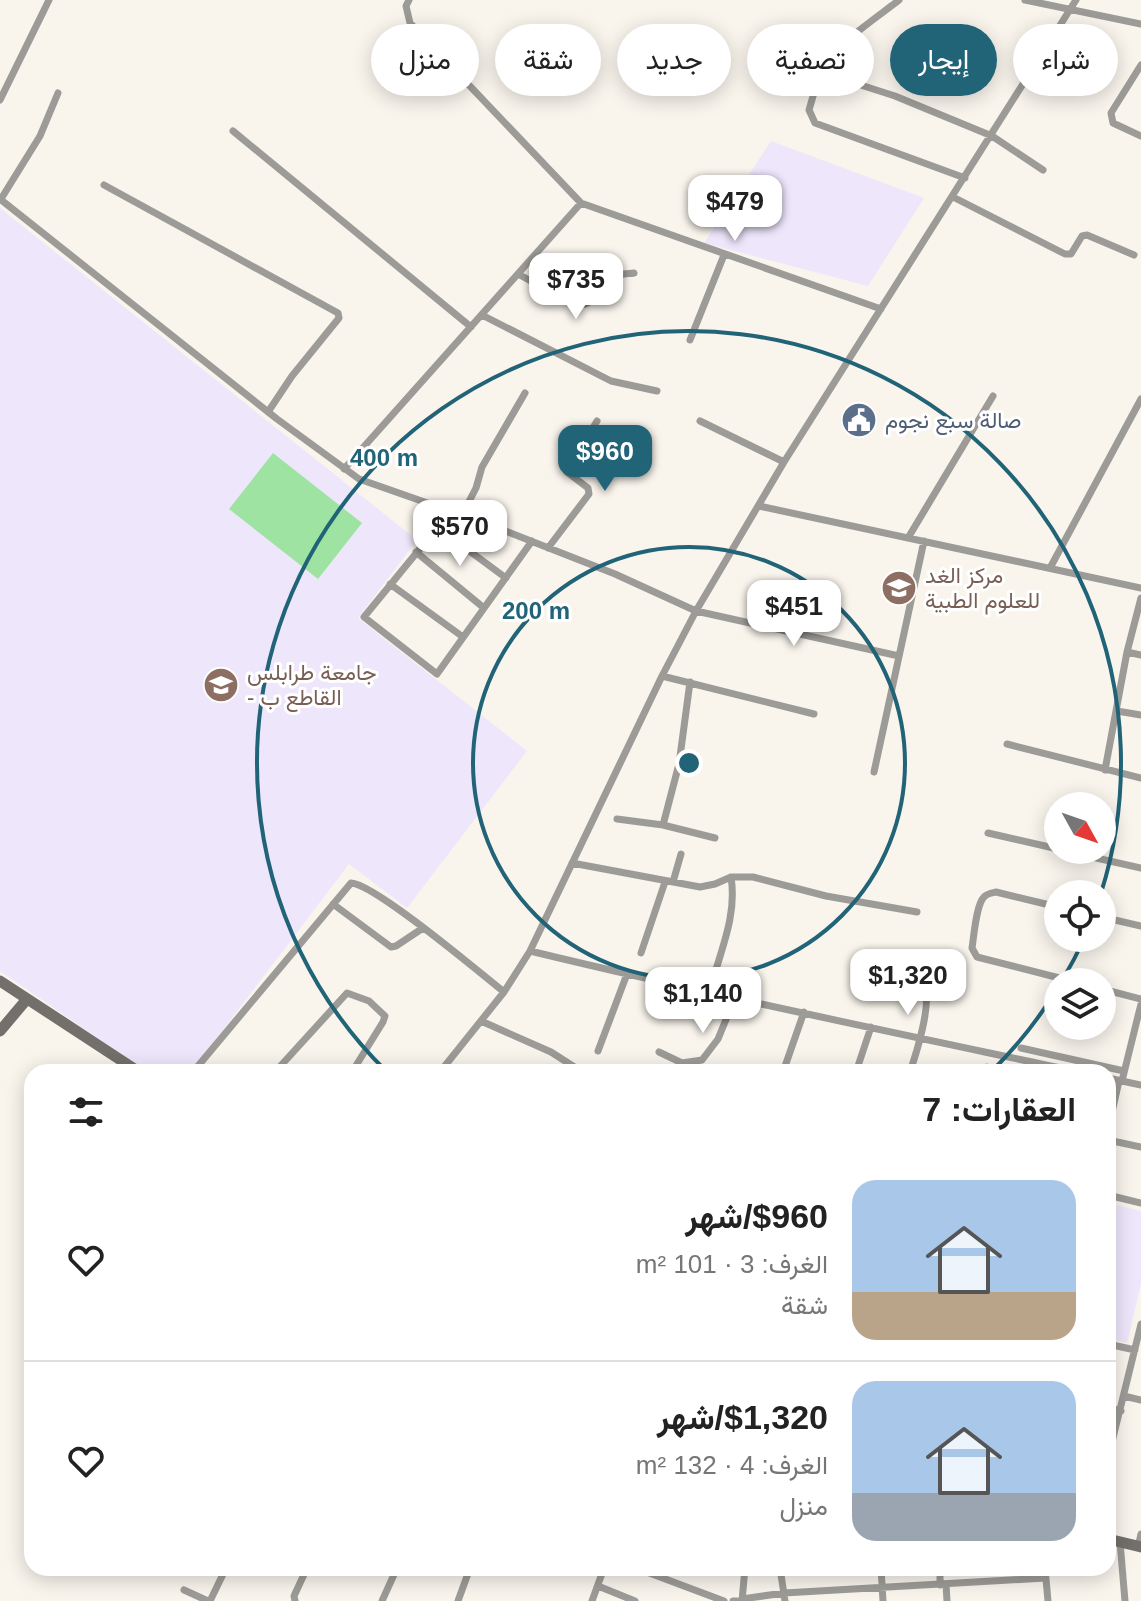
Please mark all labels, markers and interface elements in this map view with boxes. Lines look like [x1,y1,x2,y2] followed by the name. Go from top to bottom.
[371,24,479,96] chip: منزل
[495,24,601,96] chip: شقة
[617,24,731,96] chip: جديد
[747,24,874,96] chip: تصفية
[890,24,997,96] chip: إيجار
[1013,24,1118,96] chip: شراء
[688,175,782,243] pin: $479
[706,186,764,216] text: $479
[529,253,623,321] pin: $735
[547,264,605,294] text: $735
[840,401,878,439] public building icon: صالة سبع نجوم
[885,408,1021,435] place label: صالة سبع نجوم
[558,425,652,493] pin: $960
[576,436,634,466] text: $960
[350,444,418,471] text: 400 m
[413,500,507,568] pin: $570
[431,511,489,541] text: $570
[925,563,1040,615] place label: مركز الغد للعلوم الطبية
[880,569,918,607] school or university icon: مركز الغد للعلوم الطبية
[747,580,841,648] pin: $451
[765,591,823,621] text: $451
[502,597,570,624] text: 200 m
[247,660,376,712] place label: جامعة طرابلس - القاطع ب
[202,666,240,704] school or university icon: جامعة طرابلس - القاطع ب
[675,749,703,777] centre of rings
[1044,792,1116,864] north arrow
[1044,792,1116,1040] map controls
[1044,880,1116,952] button: locate
[843,949,973,1017] pin: $1,320
[868,960,948,990] text: $1,320
[638,967,768,1035] pin: $1,140
[1044,968,1116,1040] button: layers
[663,978,743,1008] text: $1,140
[64,1090,108,1134] icon: filters
[922,1090,1076,1128] text: العقارات: 7
[685,1197,828,1235] text: $960/شهر
[916,1212,1012,1308] icon: home
[64,1238,108,1282] icon: heart
[636,1249,828,1279] text: الغرف: 3 · 101 m²
[781,1290,828,1320] text: شقة
[657,1398,828,1436] text: $1,320/شهر
[916,1413,1012,1509] icon: home
[64,1439,108,1483] icon: heart
[636,1450,828,1480] text: الغرف: 4 · 132 m²
[779,1491,828,1521] text: منزل

